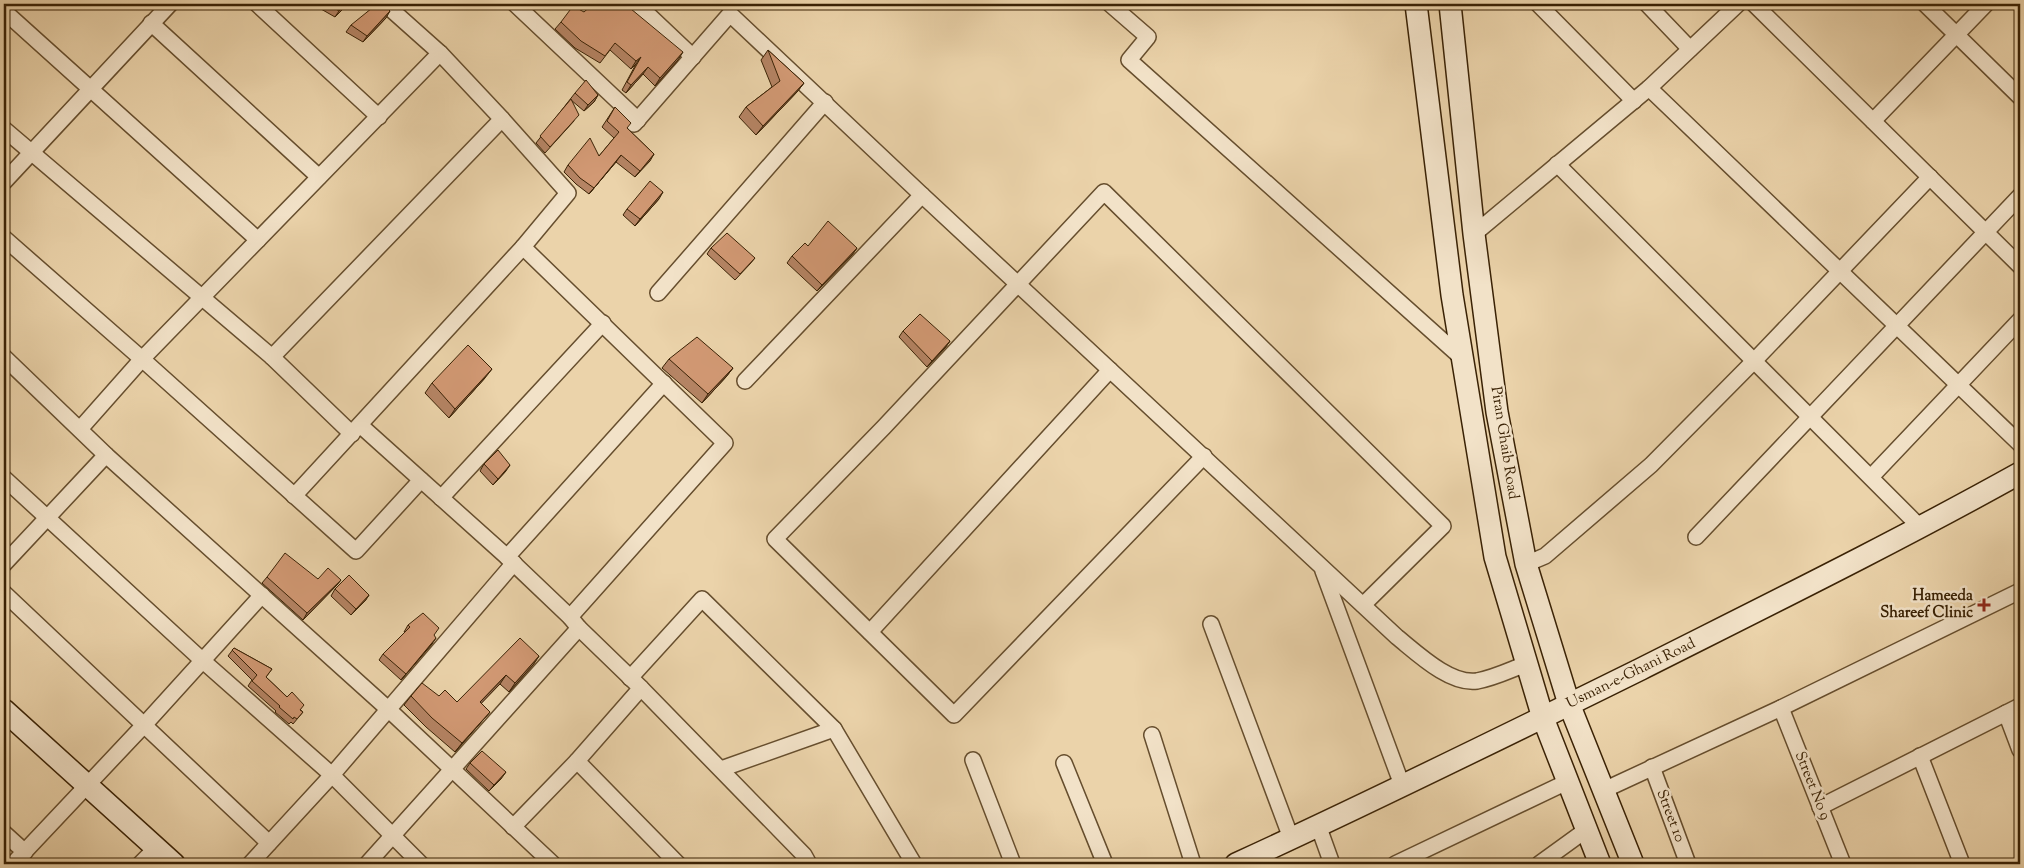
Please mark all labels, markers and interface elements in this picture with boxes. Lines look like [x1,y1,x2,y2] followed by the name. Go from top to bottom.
[1485,385,1523,502] street label: Piran Ghaib Road
[1880,586,1973,624] place label: Hameeda Shareef Clinic
[1977,598,1991,612] marker: Hameeda Shareef Clinic
[1563,633,1700,714] street label: Usman-e-Ghani Road
[1789,749,1835,823] street label: Street No 9
[1650,787,1690,845] street label: Street 10

